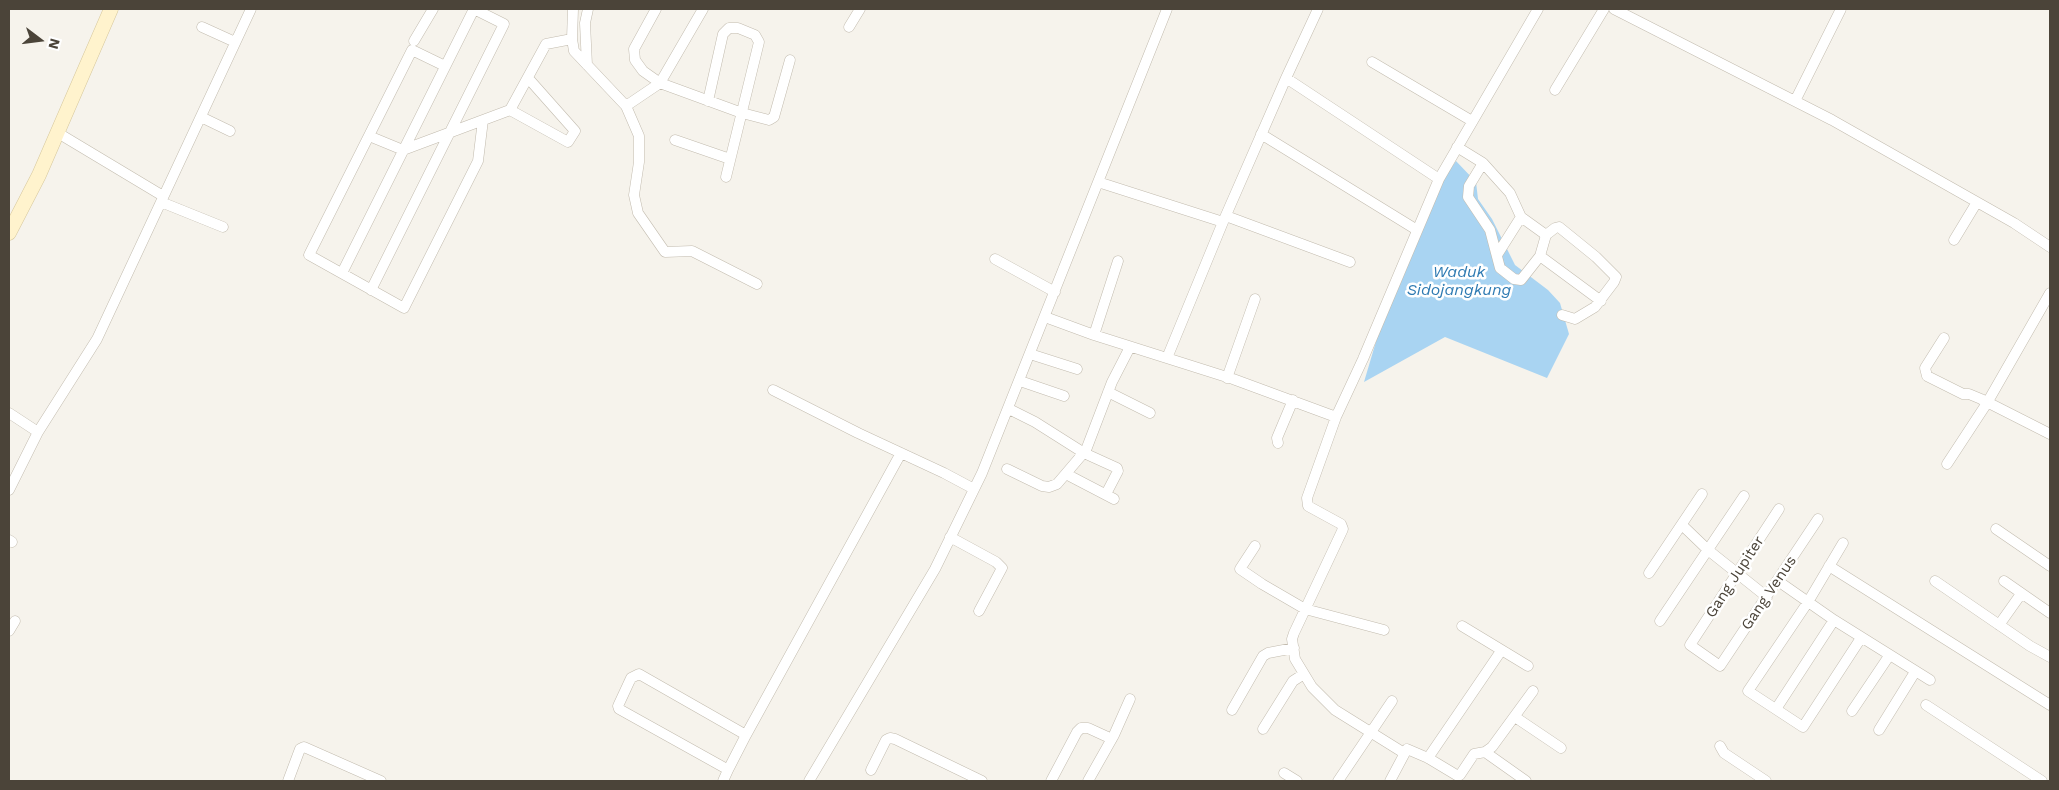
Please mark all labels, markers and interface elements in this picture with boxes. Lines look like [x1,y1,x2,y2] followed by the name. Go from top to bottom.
[15,15,65,65] north arrow
[45,37,64,51] text: N
[1407,262,1511,300] water label: Waduk Sidojangkung
[1702,533,1768,621] street label: Gang Jupiter
[1738,552,1800,634] street label: Gang Venus

